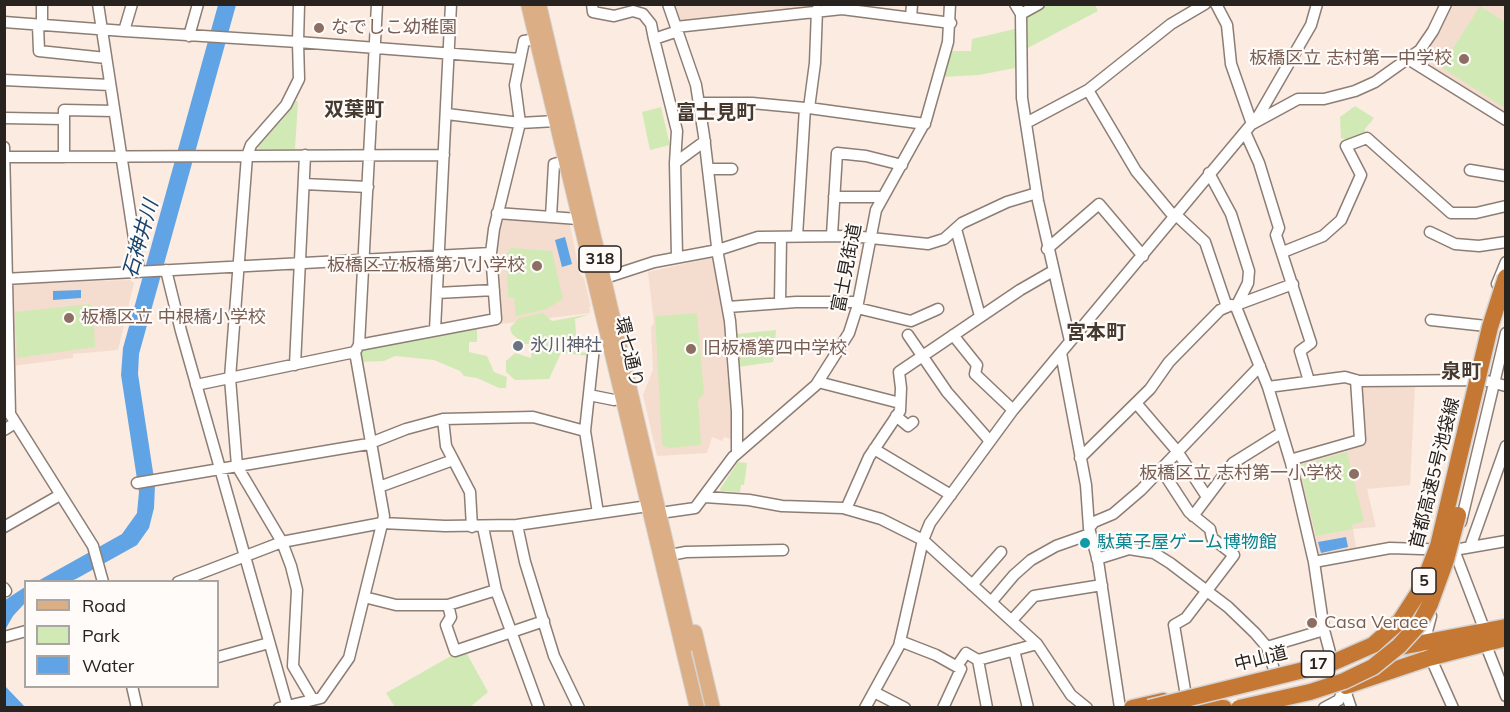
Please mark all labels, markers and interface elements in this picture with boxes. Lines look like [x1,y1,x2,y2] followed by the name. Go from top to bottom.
[331,17,457,39] place label: なでしこ幼稚園
[312,21,326,35] marker: なでしこ幼稚園
[1249,48,1452,70] place label: 板橋区立 志村第一中学校
[1457,52,1471,66] marker: 板橋区立 志村第一中学校
[324,98,384,122] district label: 双葉町
[676,101,756,125] district label: 富士見町
[118,197,164,281] water label: 石神井川
[828,222,866,314] street label: 富士見街道
[579,246,621,272] road number: 318
[327,255,525,277] place label: 板橋区立板橋第八小学校
[530,259,544,273] marker: 板橋区立板橋第八小学校
[81,307,266,329] place label: 板橋区立 中根橋小学校
[62,311,76,325] marker: 板橋区立 中根橋小学校
[610,314,648,390] street label: 環七通り
[1066,321,1126,345] district label: 宮本町
[530,335,602,357] place label: 氷川神社
[703,338,847,360] place label: 旧板橋第四中学校
[511,339,525,353] marker: 氷川神社
[684,342,698,356] marker: 旧板橋第四中学校
[1441,360,1481,384] district label: 泉町
[1406,395,1464,551] street label: 首都高速5号池袋線
[1139,463,1342,485] place label: 板橋区立 志村第一小学校
[1347,467,1361,481] marker: 板橋区立 志村第一小学校
[1097,532,1277,554] place label: 駄菓子屋ゲーム博物館
[1078,536,1092,550] marker: 駄菓子屋ゲーム博物館
[1412,568,1436,594] road number: 5
[24,580,219,688] legend
[82,594,126,617] text: Road
[1324,612,1428,634] place label: Casa Verace
[1305,616,1319,630] marker: Casa Verace
[82,624,120,647] text: Park
[1232,642,1290,676] street label: 中山道
[1302,651,1334,677] road number: 17
[82,654,134,677] text: Water

